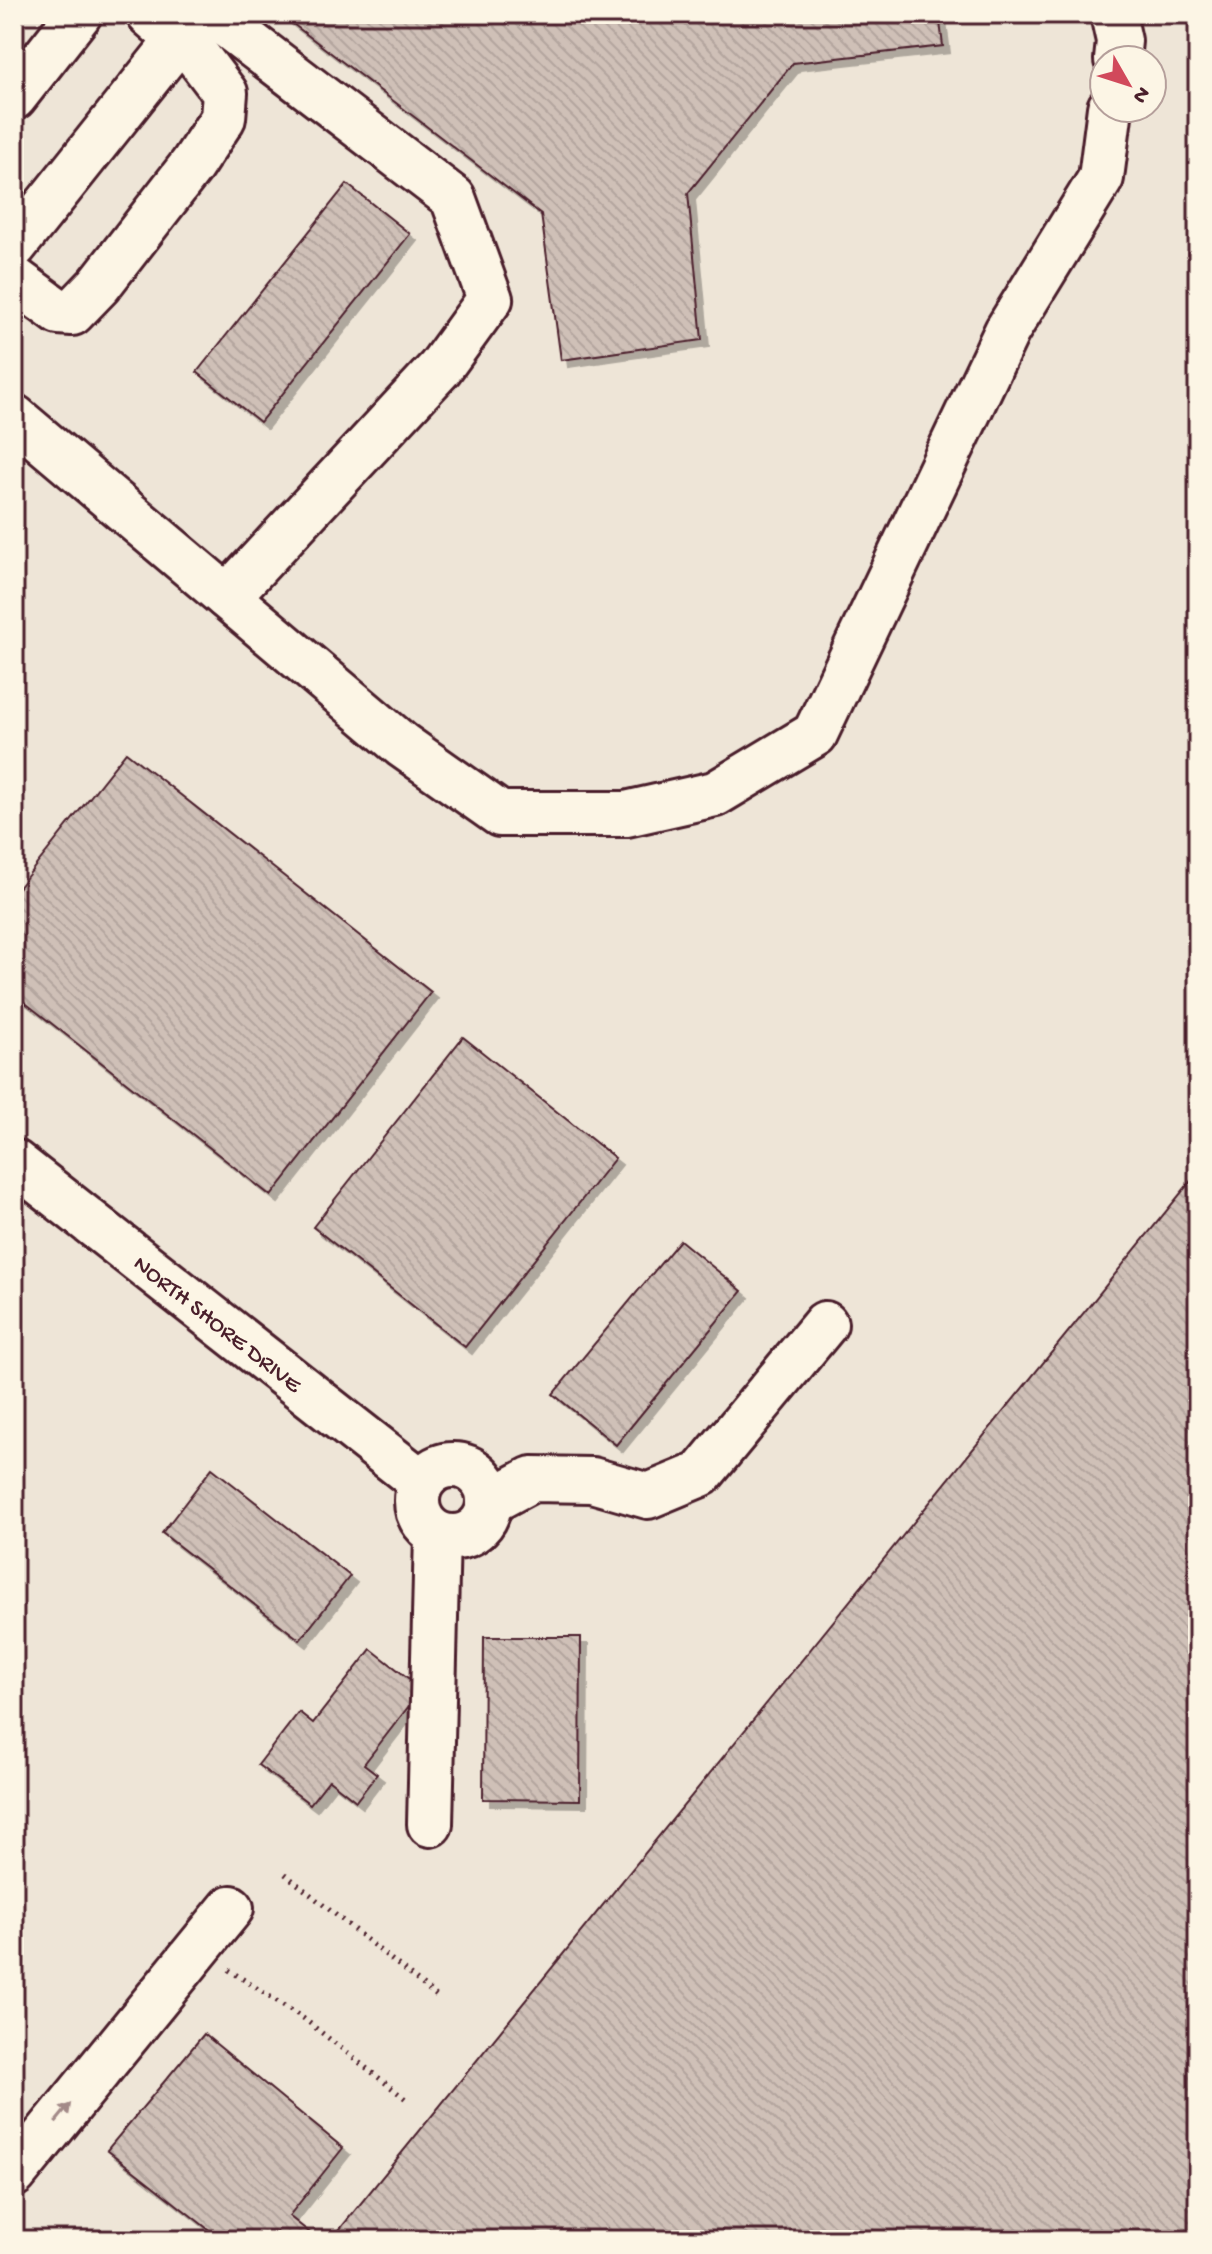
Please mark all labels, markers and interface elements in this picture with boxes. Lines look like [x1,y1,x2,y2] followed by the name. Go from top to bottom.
[1088,44,1168,124] north arrow
[1126,80,1155,108] text: N
[126,1250,307,1401] street label: NORTH SHORE DRIVE
[54,2104,71,2124] one-way arrow

